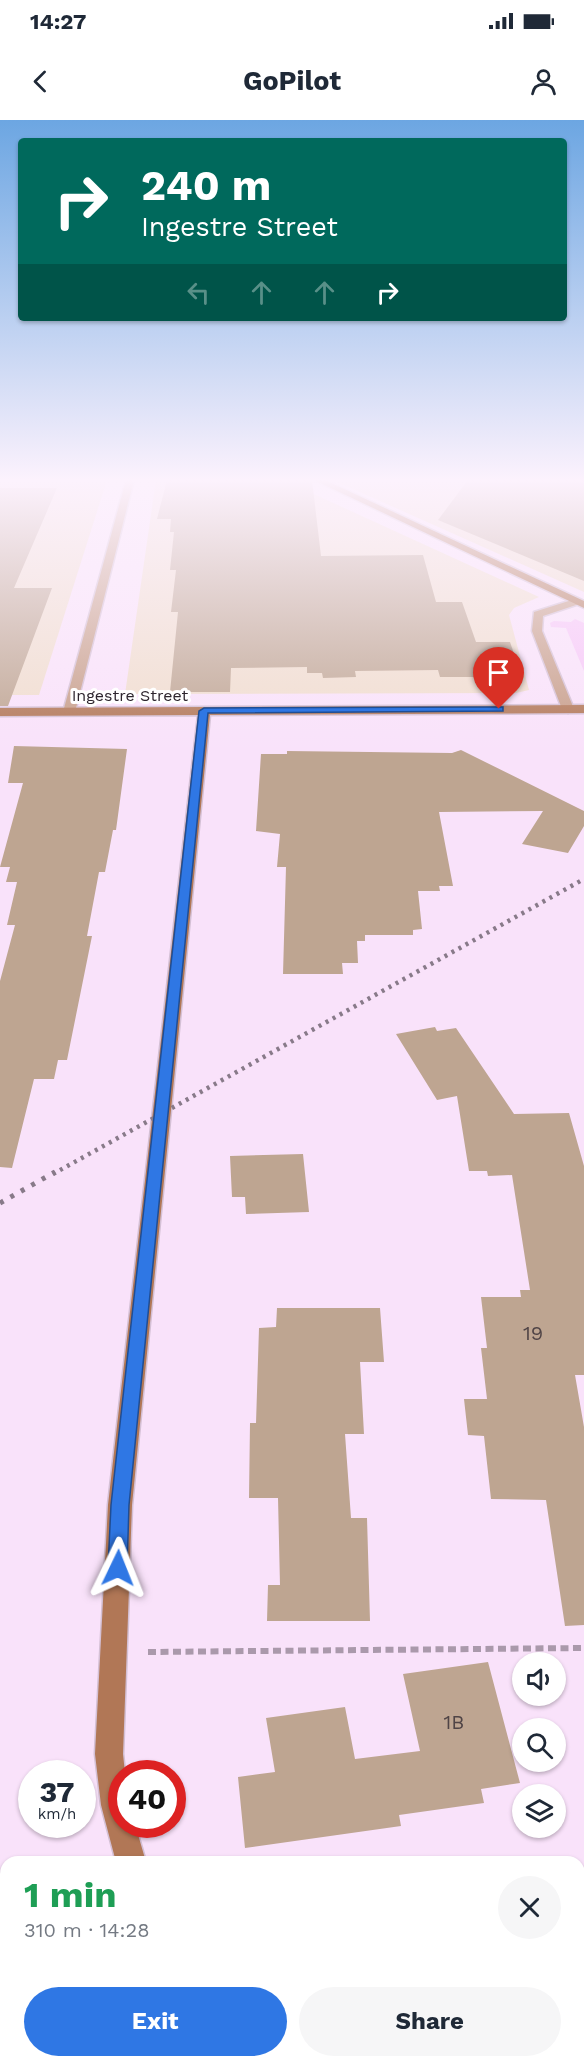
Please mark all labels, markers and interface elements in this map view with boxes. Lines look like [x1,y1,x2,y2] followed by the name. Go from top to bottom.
[30,9,86,34] text: 14:27
[24,65,57,98] icon: back
[243,65,341,97] text: GoPilot
[527,65,560,98] icon: person
[141,161,271,210] text: 240 m
[42,162,120,240] icon: right
[141,211,338,243] text: Ingestre Street
[182,276,215,309] icon: left
[245,276,278,309] icon: ahead
[308,276,341,309] icon: ahead
[371,276,404,309] icon: right
[473,647,524,709] pin
[482,656,515,689] icon: arrive
[72,686,189,705] street label: Ingestre Street
[523,1321,543,1345] house number: 19
[86,1536,150,1600] position arrow
[512,1652,566,1838] map controls
[512,1652,566,1706] button: sound
[444,1710,464,1734] house number: 1B
[512,1718,566,1772] button: search
[108,1760,186,1838] speed limit sign: 40
[39,1774,75,1809] text: 37
[512,1784,566,1838] button: layers
[38,1805,76,1823] text: km/h
[24,1874,116,1916] text: 1 min
[498,1876,561,1939] button: close
[24,1918,149,1942] text: 310 m · 14:28
[24,1987,287,2056] button: Exit
[299,1987,561,2056] button: Share

